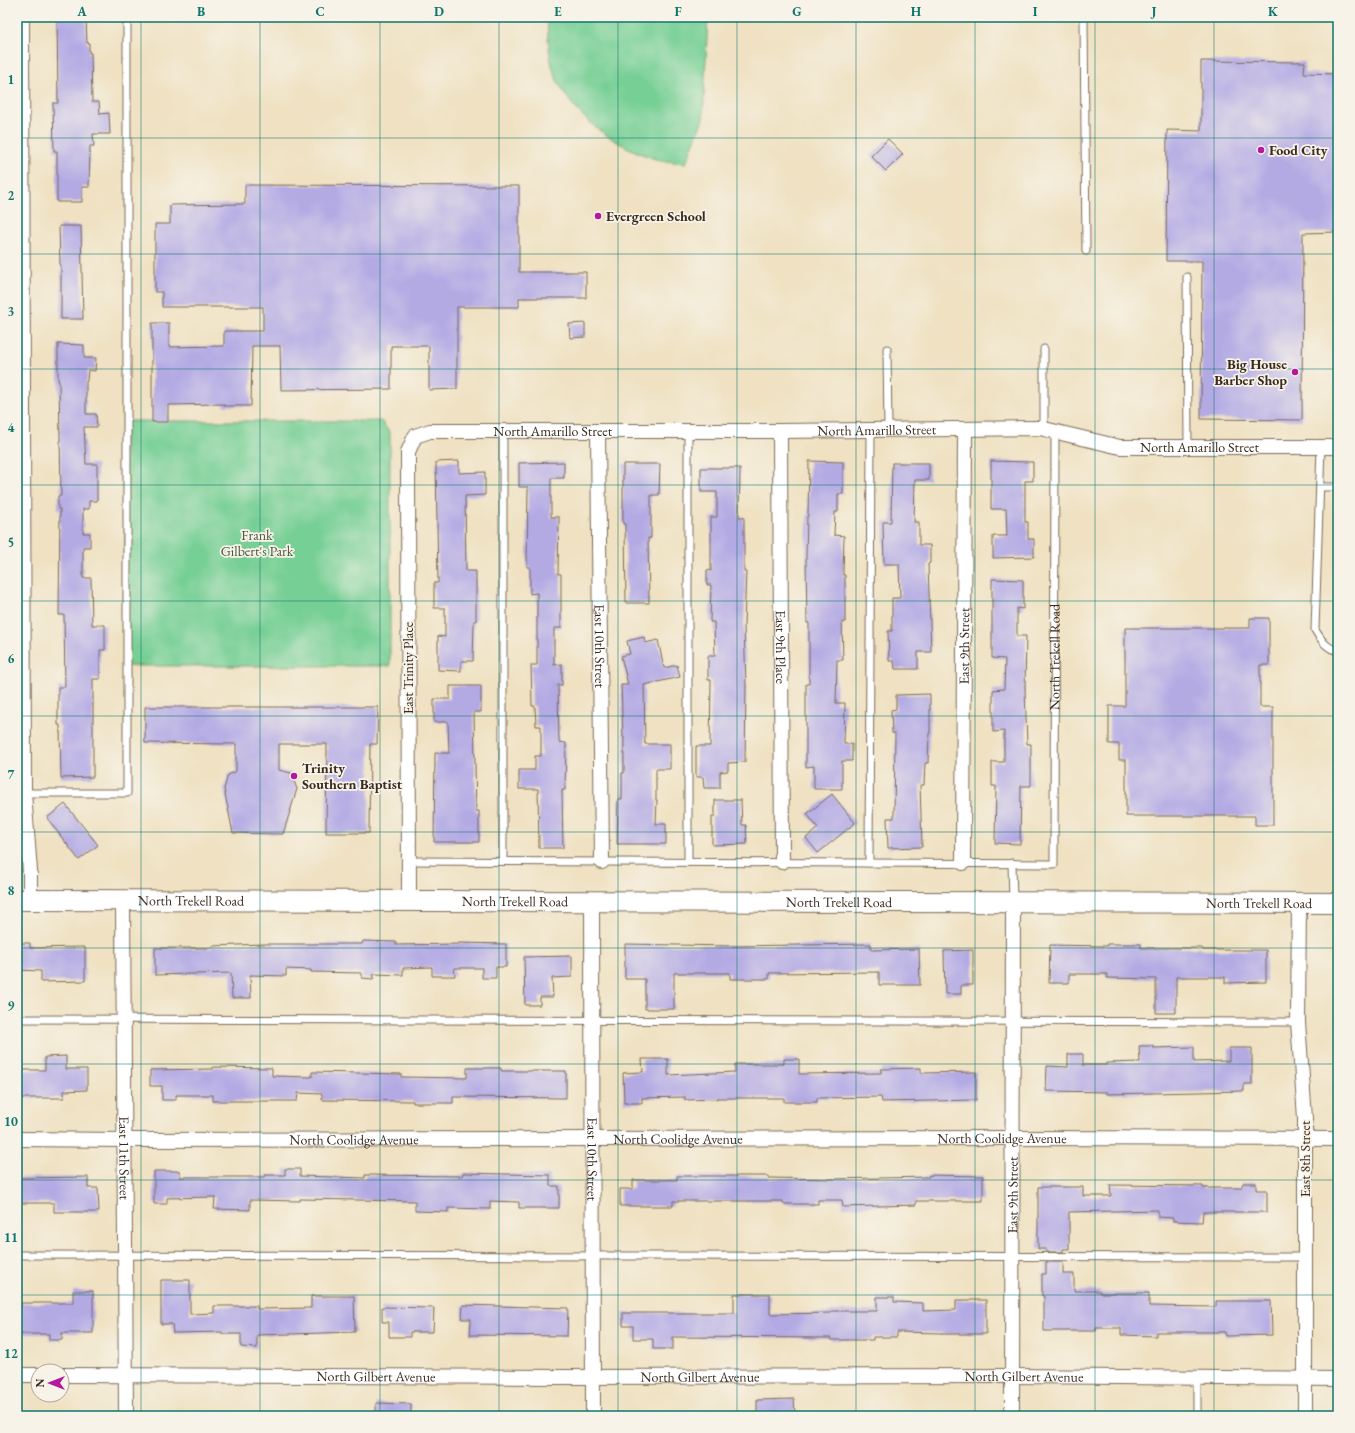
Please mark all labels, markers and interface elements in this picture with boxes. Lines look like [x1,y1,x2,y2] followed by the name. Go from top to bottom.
[76,3,87,20] text: A
[197,3,205,20] text: B
[315,3,325,20] text: C
[434,3,444,20] text: D
[554,3,562,20] text: E
[674,3,682,20] text: F
[792,3,802,20] text: G
[911,3,922,20] text: H
[1033,3,1038,20] text: I
[1150,3,1157,20] text: J
[1268,3,1279,20] text: K
[8,71,15,88] text: 1
[1269,141,1328,159] place label: Food City
[1256,145,1266,155] marker: Food City
[8,187,15,204] text: 2
[606,207,706,225] place label: Evergreen School
[593,211,603,221] marker: Evergreen School
[8,303,15,320] text: 3
[1214,355,1287,389] place label: Big House Barber Shop
[1290,367,1300,377] marker: Big House Barber Shop
[8,419,15,436] text: 4
[817,420,937,440] street label: North Amarillo Street
[493,422,613,440] street label: North Amarillo Street
[1140,438,1259,456] street label: North Amarillo Street
[221,526,294,560] park label: Frank Gilbert's Park
[8,534,14,551] text: 5
[1045,603,1064,710] street label: North Trekell Road
[591,604,609,688] street label: East 10th Street
[955,607,973,684] street label: East 9th Street
[772,610,790,684] street label: East 9th Place
[399,621,417,714] street label: East Trinity Place
[8,650,15,667] text: 6
[302,759,403,793] place label: Trinity Southern Baptist
[8,766,15,783] text: 7
[289,771,299,781] marker: Trinity Southern Baptist
[8,882,15,899] text: 8
[138,891,245,910] street label: North Trekell Road
[462,892,569,910] street label: North Trekell Road
[786,893,893,911] street label: North Trekell Road
[1206,894,1313,912] street label: North Trekell Road
[8,997,15,1014] text: 9
[4,1113,18,1130] text: 10
[115,1116,134,1200] street label: East 11th Street
[583,1117,602,1201] street label: East 10th Street
[1296,1120,1314,1197] street label: East 8th Street
[937,1129,1067,1147] street label: North Coolidge Avenue
[289,1130,419,1149] street label: North Coolidge Avenue
[613,1130,743,1148] street label: North Coolidge Avenue
[1003,1156,1022,1233] street label: East 9th Street
[4,1229,18,1246] text: 11
[4,1345,18,1362] text: 12
[30,1363,70,1403] north arrow
[316,1367,436,1385] street label: North Gilbert Avenue
[964,1367,1084,1386] street label: North Gilbert Avenue
[640,1368,760,1386] street label: North Gilbert Avenue
[33,1378,47,1387] text: N

